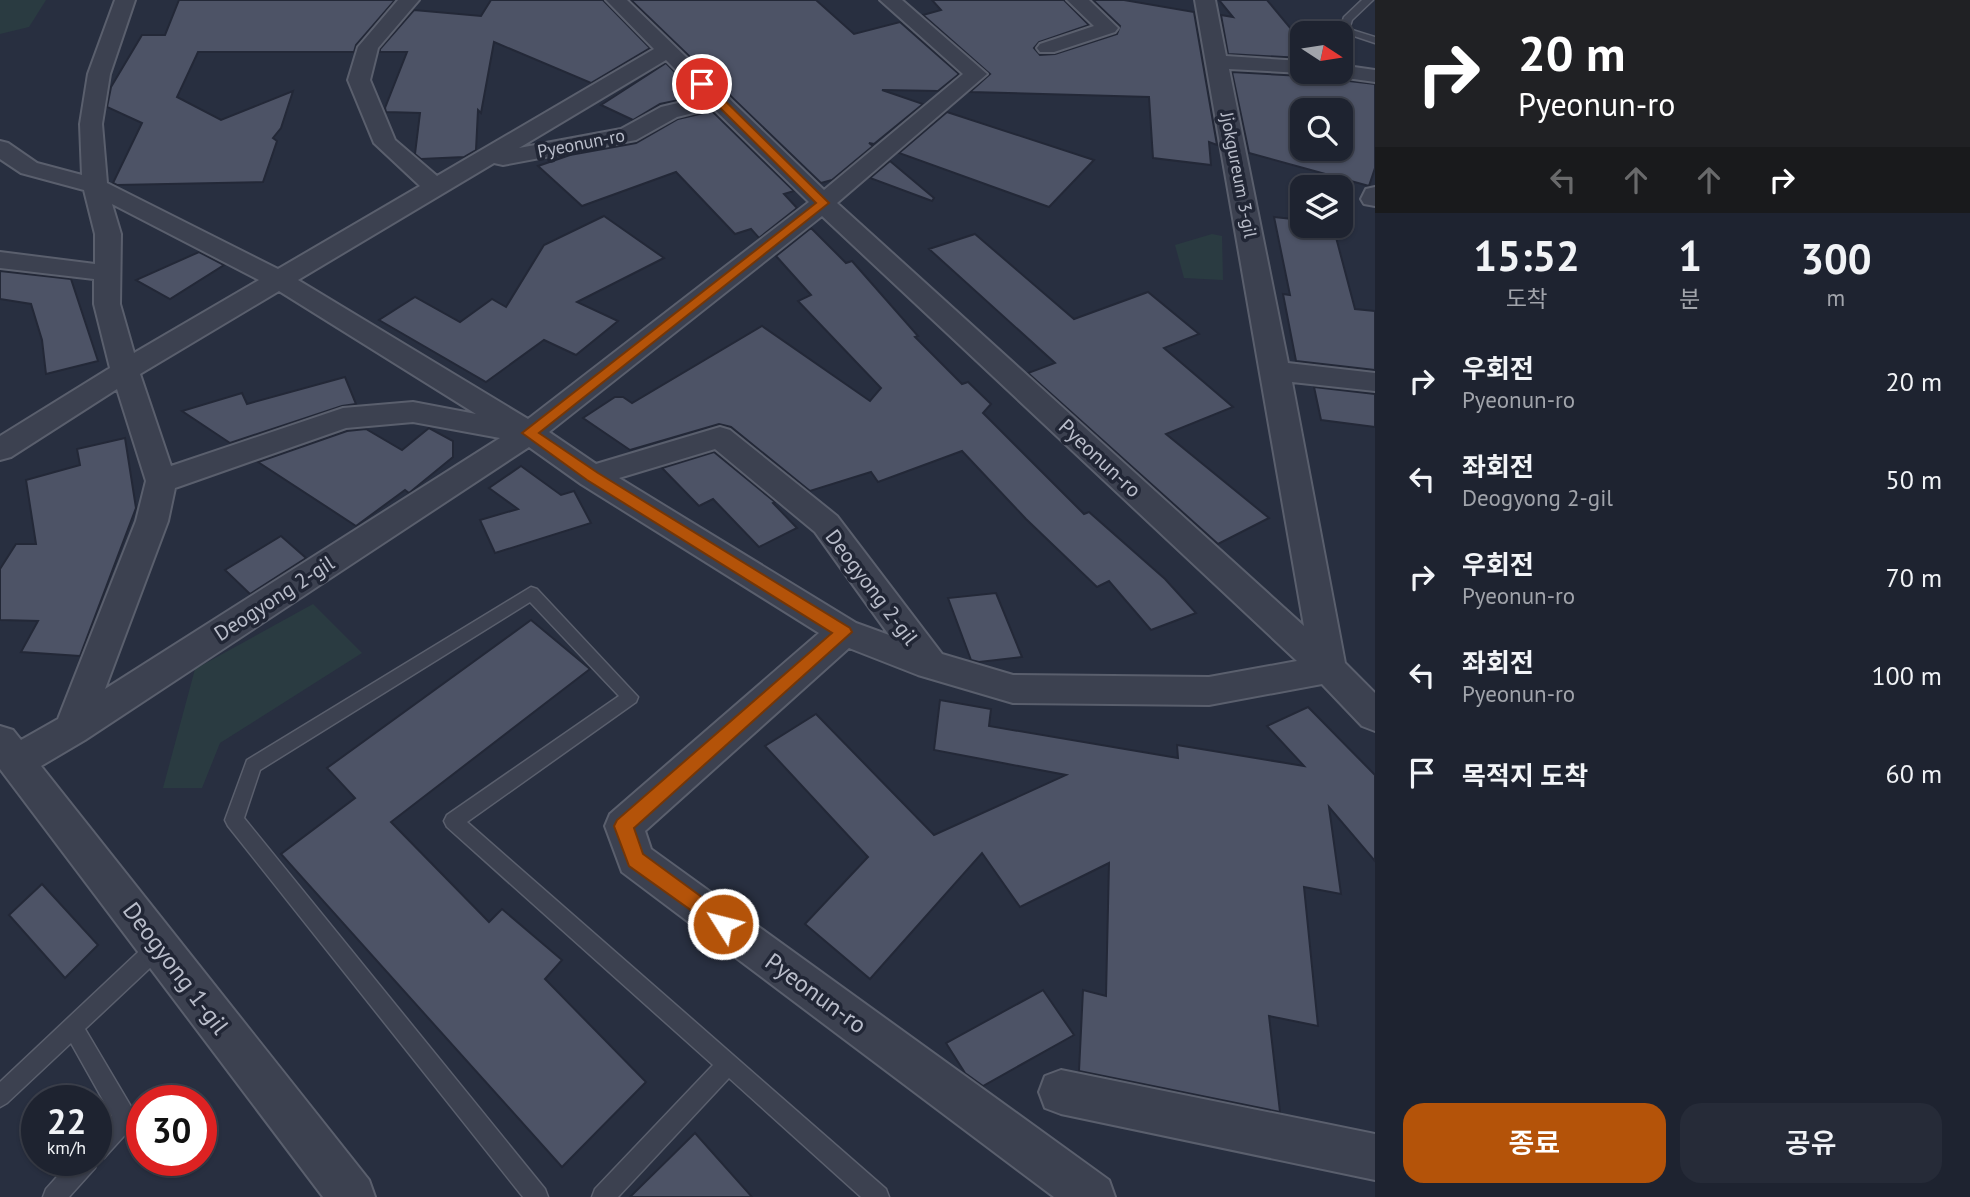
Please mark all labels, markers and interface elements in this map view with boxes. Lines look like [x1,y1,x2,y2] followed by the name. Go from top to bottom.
[1290,21,1353,84] north arrow
[1290,21,1353,238] map controls
[1518,21,1625,85] text: 20 m
[1403,28,1494,119] icon: right
[672,54,732,114] pin
[683,65,721,103] icon: arrive
[1518,83,1675,125] text: Pyeonun-ro
[1290,98,1353,161] button: search
[1215,109,1263,241] street label: Jjokgureum 3-gil
[535,123,627,163] street label: Pyeonun-ro
[1544,161,1582,199] icon: left
[1617,161,1655,199] icon: ahead
[1690,161,1728,199] icon: ahead
[1763,161,1801,199] icon: right
[1290,175,1353,238] button: layers
[1473,228,1580,283] text: 15:52
[1678,228,1702,283] text: 1
[1800,231,1872,286] text: 300
[1827,283,1845,312] text: m
[1505,284,1548,313] text: 도착
[1679,284,1701,313] text: 분
[1462,352,1534,385] text: 우회전
[1403,362,1441,400] icon: right
[1886,365,1942,398] text: 20 m
[1462,385,1575,414] text: Pyeonun-ro
[1053,413,1147,503] street label: Pyeonun-ro
[1462,450,1534,483] text: 좌회전
[1403,460,1441,498] icon: left
[1886,463,1942,496] text: 50 m
[1462,483,1613,512] text: Deogyong 2-gil
[820,524,924,650] street label: Deogyong 2-gil
[1462,548,1534,581] text: 우회전
[209,549,339,647] street label: Deogyong 2-gil
[1403,558,1441,596] icon: right
[1886,561,1942,594] text: 70 m
[1462,581,1575,610] text: Pyeonun-ro
[1462,646,1534,679] text: 좌회전
[1403,656,1441,694] icon: left
[1871,659,1942,692] text: 100 m
[1462,679,1575,708] text: Pyeonun-ro
[1403,754,1441,792] icon: arrive
[1886,757,1942,790] text: 60 m
[1462,759,1588,792] text: 목적지 도착
[686,887,760,961] position arrow
[116,896,236,1040] street label: Deogyong 1-gil
[759,946,873,1040] street label: Pyeonun-ro
[126,1085,217,1176] speed limit sign: 30
[47,1098,86,1144] text: 22
[1403,1103,1666,1183] button: 종료
[1680,1103,1942,1183] button: 공유
[47,1136,86,1159] text: km/h

